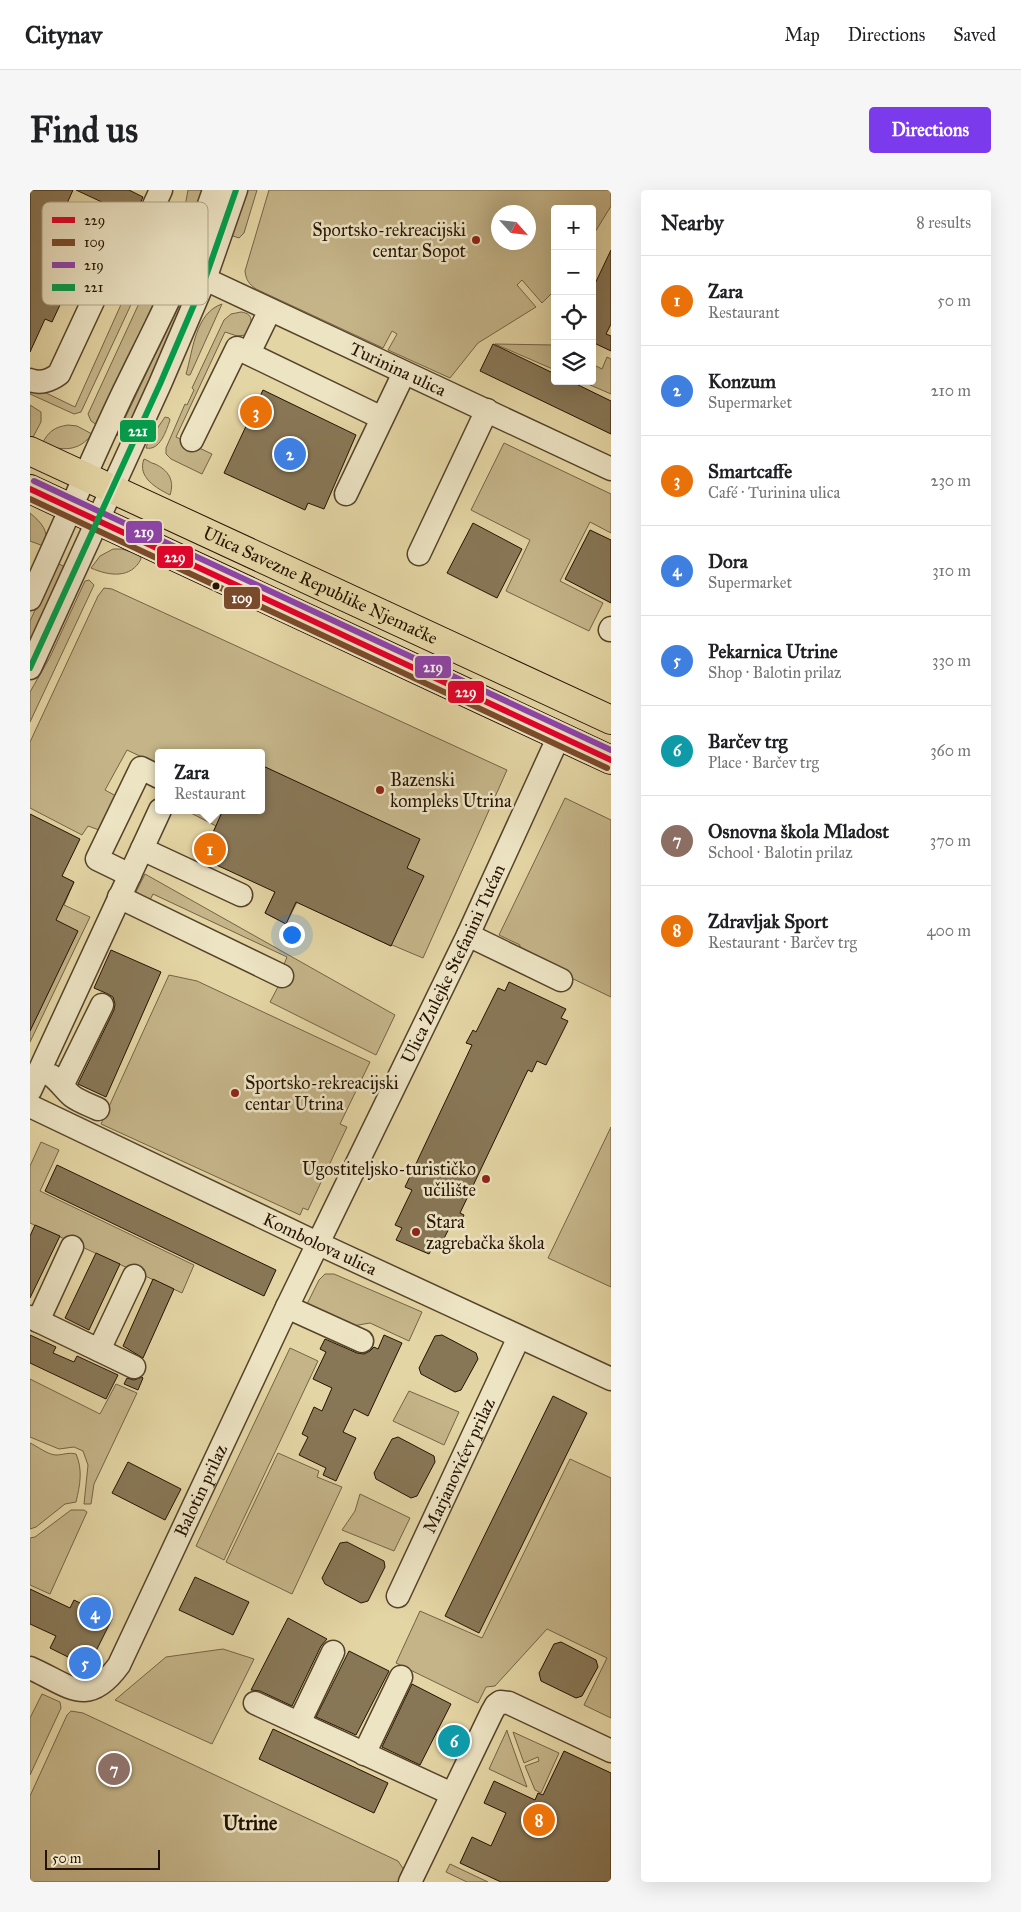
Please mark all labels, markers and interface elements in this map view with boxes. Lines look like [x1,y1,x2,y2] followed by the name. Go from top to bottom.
[25,20,102,50] text: Citynav
[784,24,820,46] text: Map
[848,24,925,46] text: Directions
[953,24,996,46] text: Saved
[869,107,991,153] button: Directions
[30,109,138,152] text: Find us
[42,202,208,305] legend
[491,205,536,250] north arrow
[551,205,596,385] map controls
[551,205,596,250] button: +
[661,210,724,236] text: Nearby
[84,212,105,229] text: 229
[916,213,971,232] text: 8 results
[312,219,467,262] place label: Sportsko-rekreacijski centar Sopot
[84,234,105,251] text: 109
[470,234,482,246] marker: Sportsko-rekreacijski centar Sopot
[551,250,596,295] button: −
[84,257,104,274] text: 219
[84,279,104,296] text: 221
[708,280,743,303] text: Zara
[674,291,680,310] text: 1
[937,291,971,310] text: 50 m
[551,295,596,340] button: locate
[708,303,780,322] text: Restaurant
[346,337,450,401] street label: Turinina ulica
[551,340,596,385] button: layers
[708,370,776,393] text: Konzum
[673,381,681,400] text: 2
[931,381,971,400] text: 210 m
[240,393,272,431] pin: 3
[708,393,792,412] text: Supermarket
[119,419,157,443] line badge: 221
[128,423,148,440] text: 221
[274,435,306,473] pin: 2
[708,460,792,483] text: Smartcaffe
[674,471,680,490] text: 3
[931,471,971,490] text: 230 m
[708,483,840,502] text: Café · Turinina ulica
[125,520,163,544] line badge: 219
[199,522,441,649] street label: Ulica Savezne Republike Njemačke
[134,524,154,542] text: 219
[156,545,194,569] line badge: 229
[164,549,186,567] text: 229
[708,550,748,573] text: Dora
[673,561,681,580] text: 4
[932,561,971,580] text: 310 m
[708,573,792,592] text: Supermarket
[211,581,221,591] unlabelled marker
[223,586,261,610] line badge: 109
[231,590,253,608] text: 109
[708,640,838,663] text: Pekarnica Utrine
[673,651,681,670] text: 5
[932,651,971,670] text: 330 m
[414,655,452,679] line badge: 219
[423,659,443,677] text: 219
[708,663,841,682] text: Shop · Balotin prilaz
[447,680,485,704] line badge: 229
[455,684,477,702] text: 229
[708,730,787,753] text: Barčev trg
[673,741,681,760] text: 6
[930,741,971,760] text: 360 m
[155,749,265,814] popup
[708,753,819,772] text: Place · Barčev trg
[174,761,209,784] text: Zara
[390,769,512,812] place label: Bazenski kompleks Utrina
[174,784,246,803] text: Restaurant
[374,784,386,796] marker: Bazenski kompleks Utrina
[708,820,889,843] text: Osnovna škola Mladost
[194,830,226,868] pin: 1
[673,831,681,850] text: 7
[930,831,971,850] text: 370 m
[708,843,853,862] text: School · Balotin prilaz
[396,861,510,1067] street label: Ulica Zulejke Stefanini Tućan
[708,910,828,933] text: Zdravljak Sport
[673,921,681,940] text: 8
[927,921,971,940] text: 400 m
[279,922,305,948] your location
[708,933,857,952] text: Restaurant · Barčev trg
[245,1072,399,1115] place label: Sportsko-rekreacijski centar Utrina
[229,1087,241,1099] marker: Sportsko-rekreacijski centar Utrina
[302,1158,476,1201] place label: Ugostiteljsko-turističko učilište
[480,1173,492,1185] marker: Ugostiteljsko-turističko učilište
[259,1208,381,1280] street label: Kombolova ulica
[426,1211,545,1255] place label: Stara zagrebačka škola
[410,1226,422,1238] marker: Stara zagrebačka škola
[418,1395,500,1537] street label: Marjanovićev prilaz
[170,1441,232,1540] street label: Balotin prilaz
[79,1594,111,1632] pin: 4
[69,1644,101,1682] pin: 5
[438,1722,470,1760] pin: 6
[98,1750,130,1788] pin: 7
[523,1801,555,1839] pin: 8
[223,1811,278,1835] district label: Utrine
[45,1847,160,1870] scale bar
[52,1850,81,1867] text: 50 m

